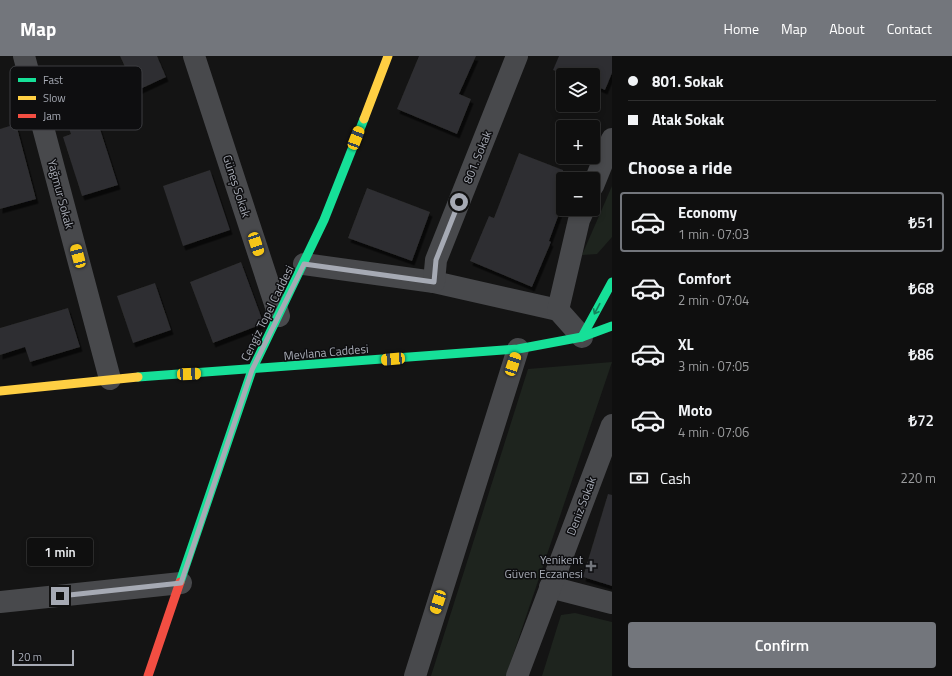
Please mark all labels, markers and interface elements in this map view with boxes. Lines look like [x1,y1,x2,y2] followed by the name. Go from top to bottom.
[20,14,56,43] text: Map
[724,18,759,39] text: Home
[781,18,807,39] text: Map
[829,18,865,39] text: About
[887,18,932,39] text: Contact
[10,66,142,130] legend
[556,68,600,216] map controls
[556,68,600,112] button: layers
[652,70,724,93] text: 801. Sokak
[43,72,63,88] text: Fast
[43,90,66,106] text: Slow
[43,108,61,124] text: Jam
[652,108,724,131] text: Atak Sokak
[556,120,600,164] button: +
[346,125,366,151] car
[458,127,496,186] street label: 801. Sokak
[218,152,256,220] street label: Güneş Sokak
[628,154,732,181] text: Choose a ride
[43,157,79,231] street label: Yağmur Sokak
[556,172,600,216] button: −
[450,193,468,211] route start
[678,201,737,224] text: Economy
[630,204,666,240] icon: car
[909,211,934,234] text: ₺51
[678,224,749,244] text: 1 min · 07:03
[247,231,265,257] car
[69,243,87,269] car
[236,262,298,364] street label: Cengiz Topel Caddesi
[678,267,731,290] text: Comfort
[630,270,666,306] icon: car
[909,277,934,300] text: ₺68
[678,290,749,310] text: 2 min · 07:04
[593,303,600,315] one-way arrow
[678,333,694,356] text: XL
[630,336,666,372] icon: car
[283,339,369,365] street label: Mevlana Caddesi
[909,343,934,366] text: ₺86
[504,351,522,377] car
[381,352,405,366] car
[678,356,749,376] text: 3 min · 07:05
[177,367,201,381] car
[678,399,712,422] text: Moto
[630,402,666,438] icon: car
[909,409,934,432] text: ₺72
[678,422,749,442] text: 4 min · 07:06
[628,467,650,489] icon: cash
[660,467,691,490] text: Cash
[900,468,936,488] text: 220 m
[561,474,601,538] street label: Deniz Sokak
[27,538,93,566] callout: 1 min
[44,542,76,562] text: 1 min
[504,550,584,583] place label: Yenikent Güven Eczanesi
[586,561,596,571] marker: Yenikent Güven Eczanesi
[51,587,69,605] route end
[429,589,447,615] car
[628,622,936,668] button: Confirm
[12,648,74,667] scale bar
[18,649,42,665] text: 20 m

